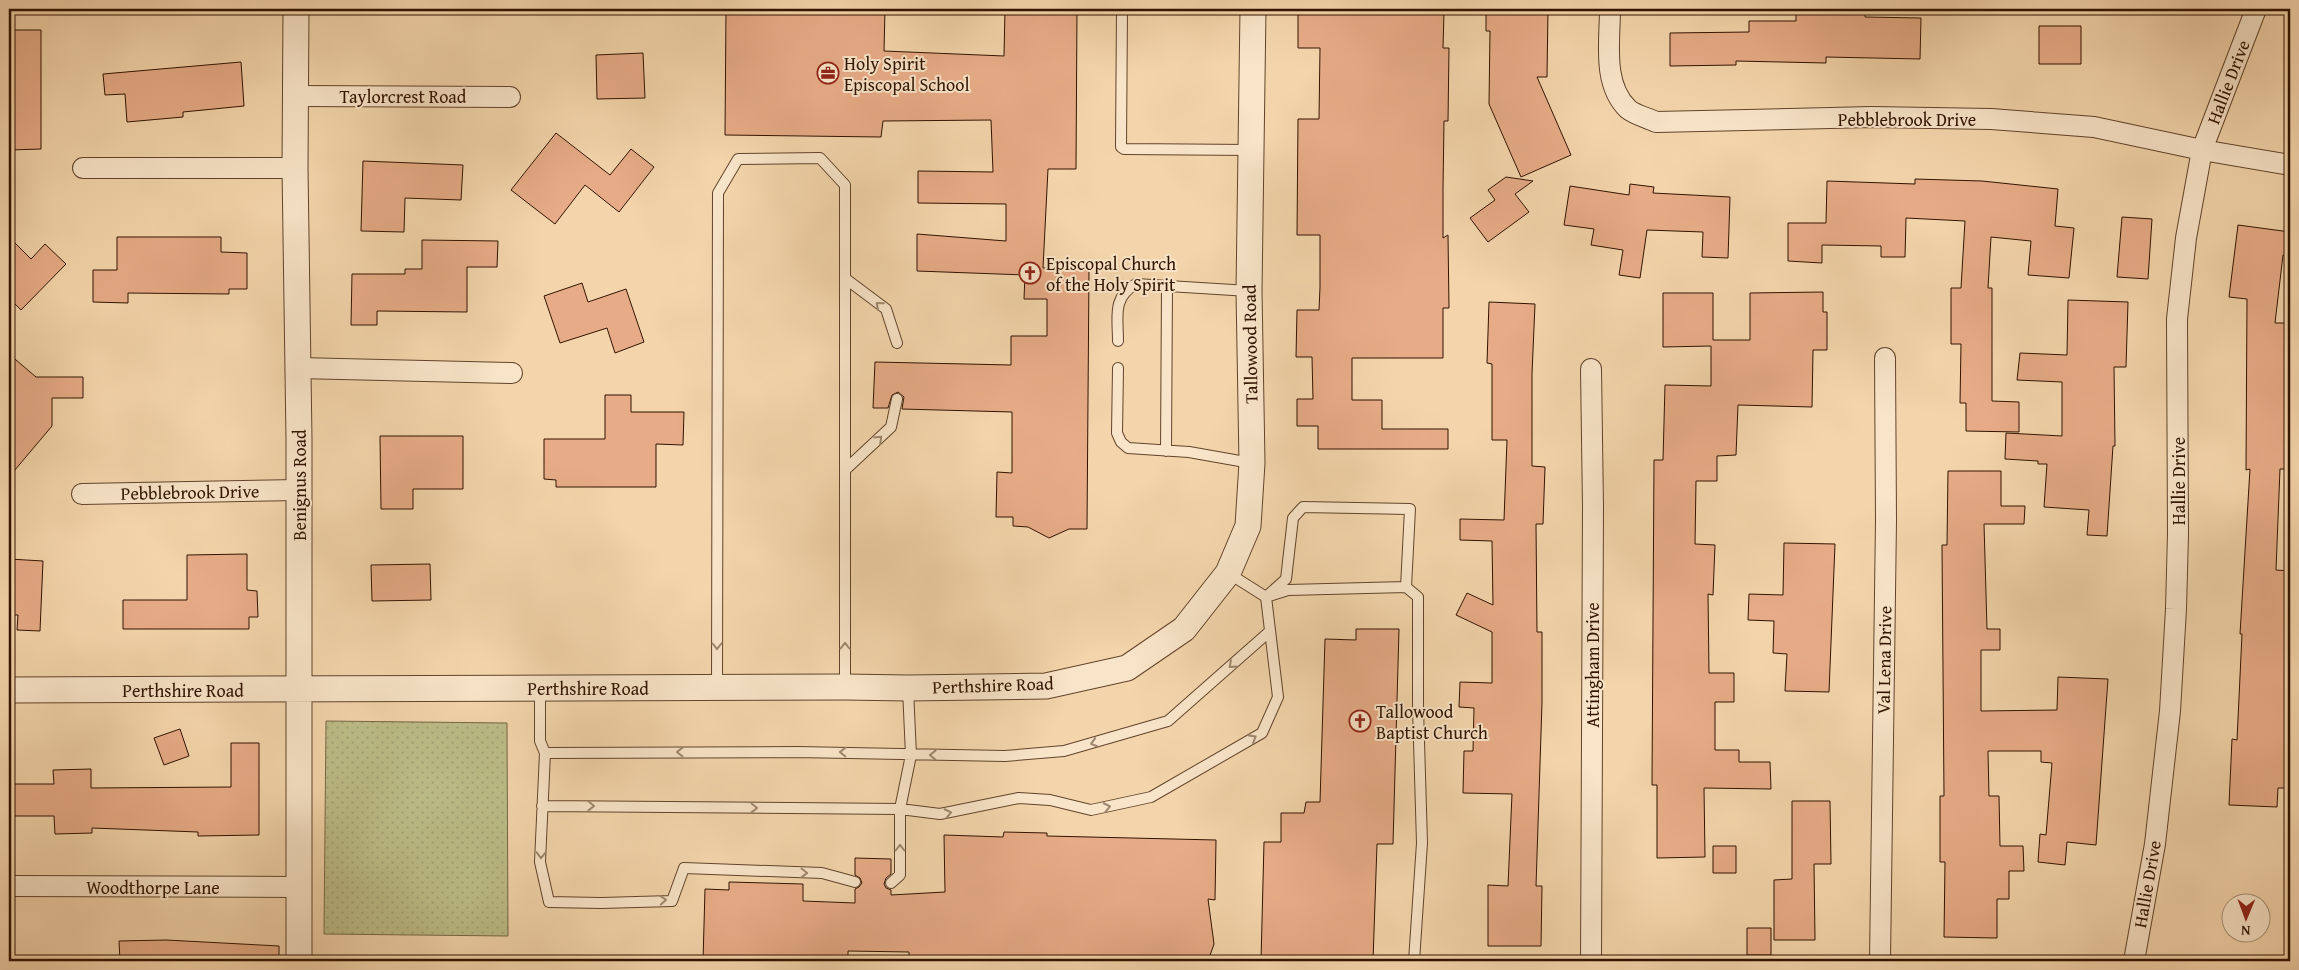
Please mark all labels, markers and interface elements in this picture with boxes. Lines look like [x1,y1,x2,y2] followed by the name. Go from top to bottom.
[2200,36,2256,128] street label: Hallie Drive
[844,50,969,98] place label: Holy Spirit Episcopal School
[816,61,840,85] office icon: Holy Spirit Episcopal School
[340,83,467,110] street label: Taylorcrest Road
[1838,106,1976,133] street label: Pebblebrook Drive
[1046,250,1176,298] place label: Episcopal Church of the Holy Spirit
[1018,261,1042,285] church icon: Episcopal Church of the Holy Spirit
[1235,284,1265,404] street label: Tallowood Road
[876,302,885,311] one-way arrow
[286,429,313,541] street label: Benignus Road
[873,436,882,445] one-way arrow
[2165,437,2192,525] street label: Hallie Drive
[120,477,260,507] street label: Pebblebrook Drive
[1579,602,1606,728] street label: Attingham Drive
[1870,606,1898,714] street label: Val Lena Drive
[840,642,850,650] one-way arrow
[712,643,722,651] one-way arrow
[1229,659,1238,668] one-way arrow
[932,669,1055,701] street label: Perthshire Road
[527,675,649,702] street label: Perthshire Road
[122,677,244,704] street label: Perthshire Road
[1376,698,1488,746] place label: Tallowood Baptist Church
[1348,709,1372,733] church icon: Tallowood Baptist Church
[1248,735,1257,745] one-way arrow
[1091,737,1099,747] one-way arrow
[676,747,684,757] one-way arrow
[838,747,846,757] one-way arrow
[929,750,936,760] one-way arrow
[588,801,595,811] one-way arrow
[1103,802,1112,813] one-way arrow
[750,803,758,813] one-way arrow
[944,808,953,818] one-way arrow
[2126,838,2168,930] street label: Hallie Drive
[895,844,905,852] one-way arrow
[535,851,546,859] one-way arrow
[800,868,808,878] one-way arrow
[86,874,220,901] street label: Woodthorpe Lane
[2222,892,2272,942] north arrow
[660,895,668,906] one-way arrow
[2240,921,2251,941] text: N

